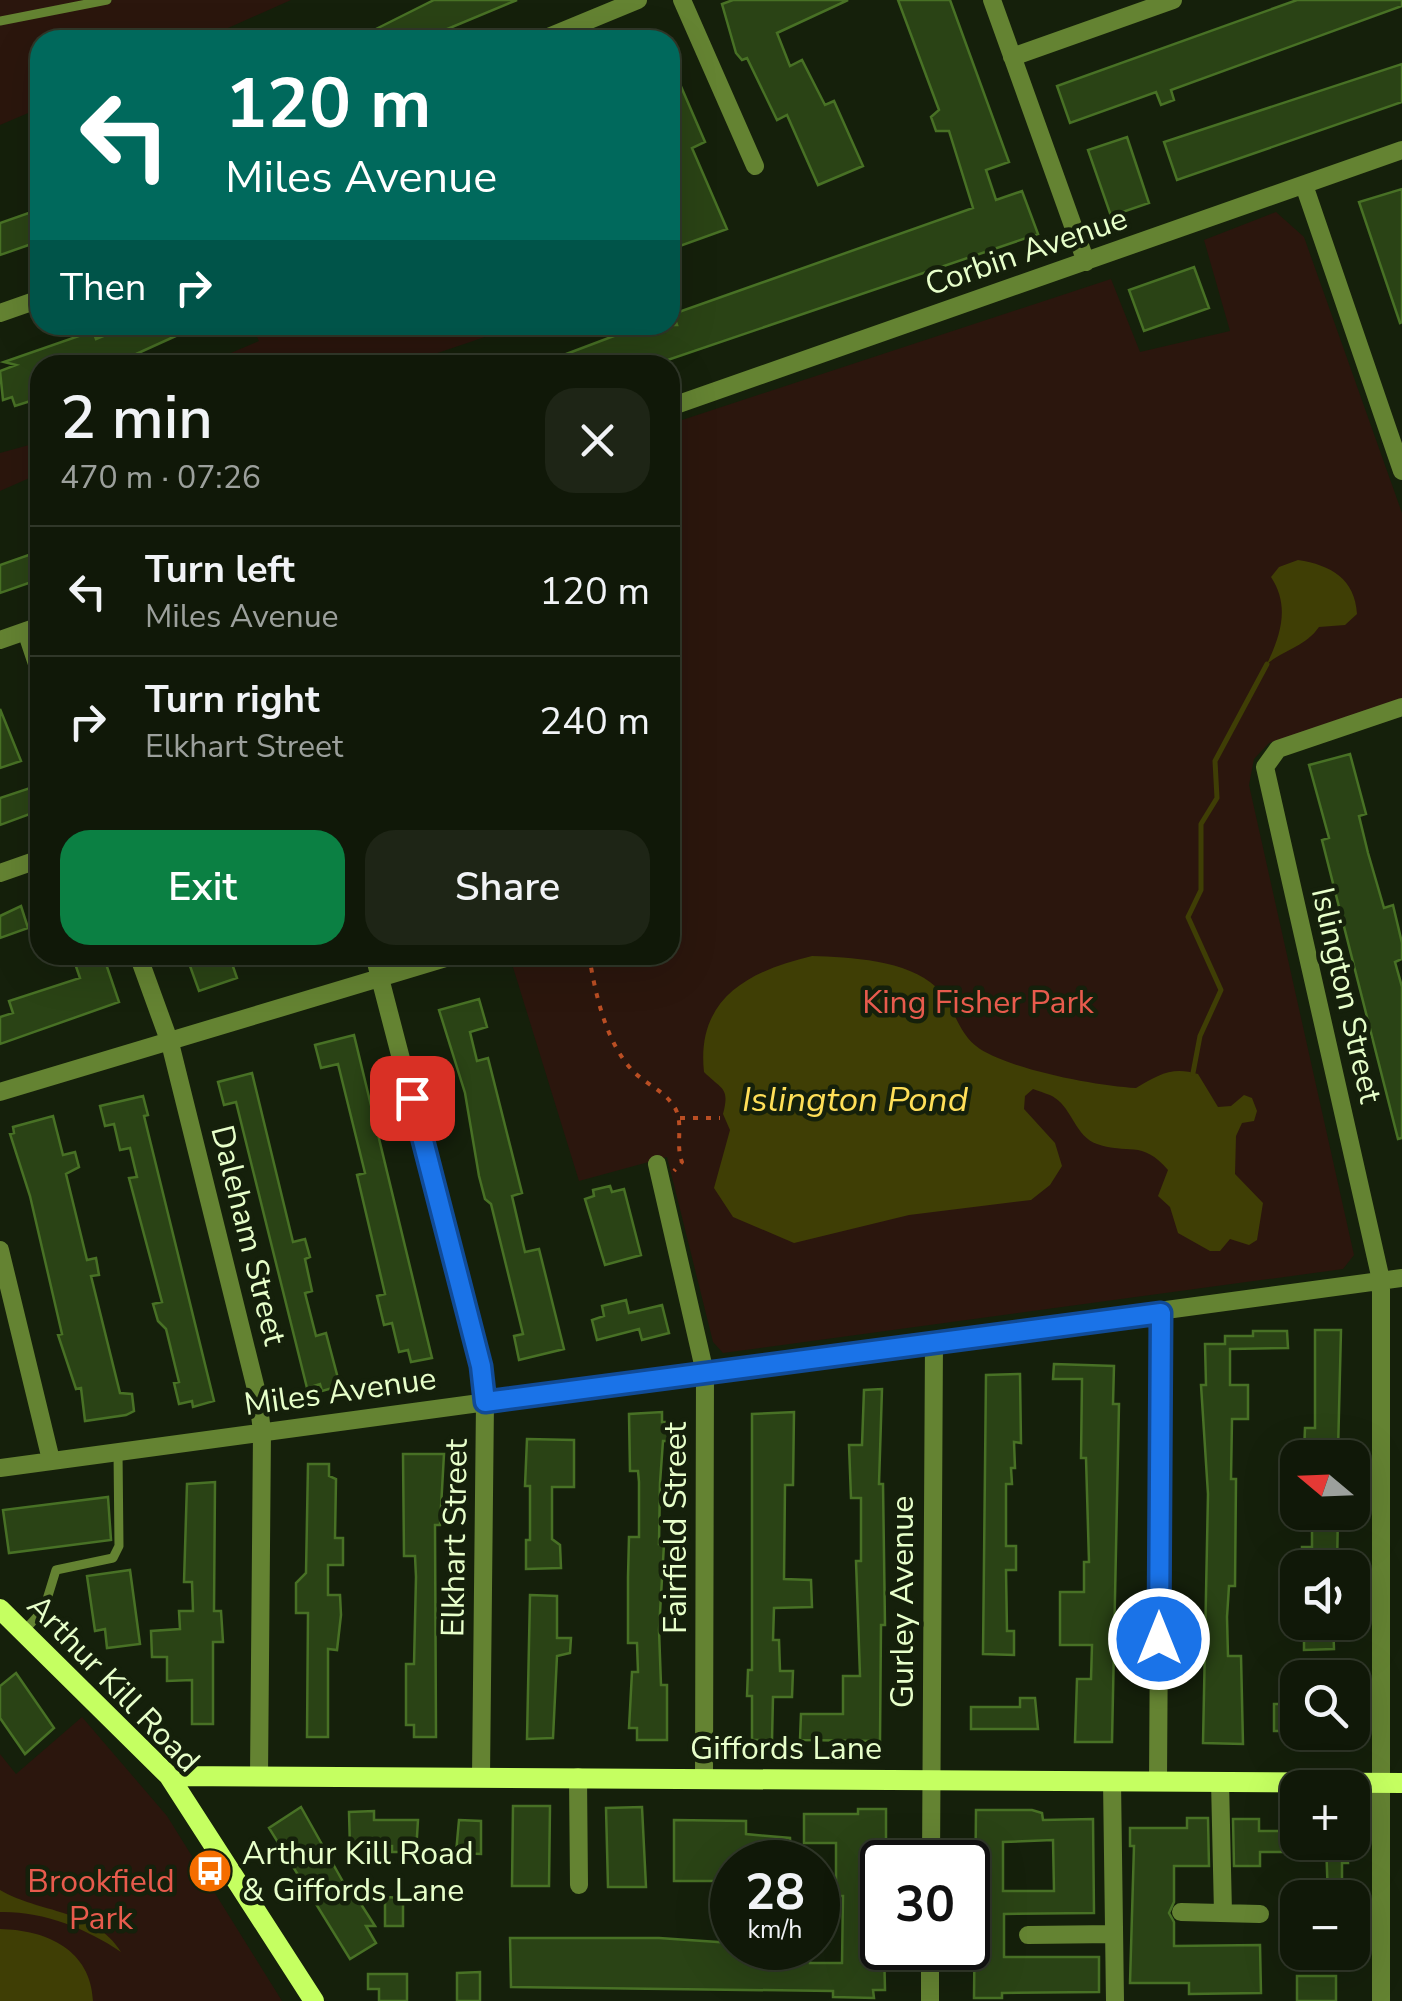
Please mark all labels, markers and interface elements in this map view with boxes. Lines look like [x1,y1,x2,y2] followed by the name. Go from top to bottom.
[225,56,431,152] text: 120 m
[60,70,190,200] icon: left
[225,147,497,208] text: Miles Avenue
[919,197,1133,306] street label: Corbin Avenue
[166,260,221,315] icon: right
[60,262,146,313] text: Then
[60,377,213,459] text: 2 min
[545,388,650,493] button: close
[60,456,261,499] text: 470 m · 07:26
[145,544,295,595] text: Turn left
[60,564,115,619] icon: left
[539,566,650,617] text: 120 m
[145,595,339,638] text: Miles Avenue
[145,674,320,725] text: Turn right
[60,694,115,749] icon: right
[539,696,650,747] text: 240 m
[145,725,343,768] text: Elkhart Street
[60,830,345,945] button: Exit
[365,830,650,945] button: Share
[1301,883,1392,1108] street label: Islington Street
[862,981,1095,1024] park label: King Fisher Park
[370,1056,455,1141] pin
[385,1071,440,1126] icon: arrive
[742,1076,969,1123] water label: Islington Pond
[200,1121,297,1350] street label: Daleham Street
[241,1357,439,1426] street label: Miles Avenue
[654,1421,697,1634] street label: Fairfield Street
[431,1438,478,1638] street label: Elkhart Street
[1280,1440,1370,1530] north arrow
[1280,1440,1370,1970] map controls
[881,1496,924,1708] street label: Gurley Avenue
[1280,1550,1370,1640] button: sound
[18,1585,210,1782] street label: Arthur Kill Road
[1107,1587,1211,1691] position arrow
[1280,1660,1370,1750] button: search
[690,1727,882,1770] street label: Giffords Lane
[1280,1770,1370,1860] button: +
[242,1832,474,1912] place label: Arthur Kill Road & Giffords Lane
[860,1840,990,1970] speed limit sign: 30
[187,1848,233,1894] bus stop icon: Arthur Kill Road & Giffords Lane
[745,1858,805,1927] text: 28
[27,1860,175,1940] park label: Brookfield Park
[1280,1880,1370,1970] button: −
[747,1913,803,1947] text: km/h

